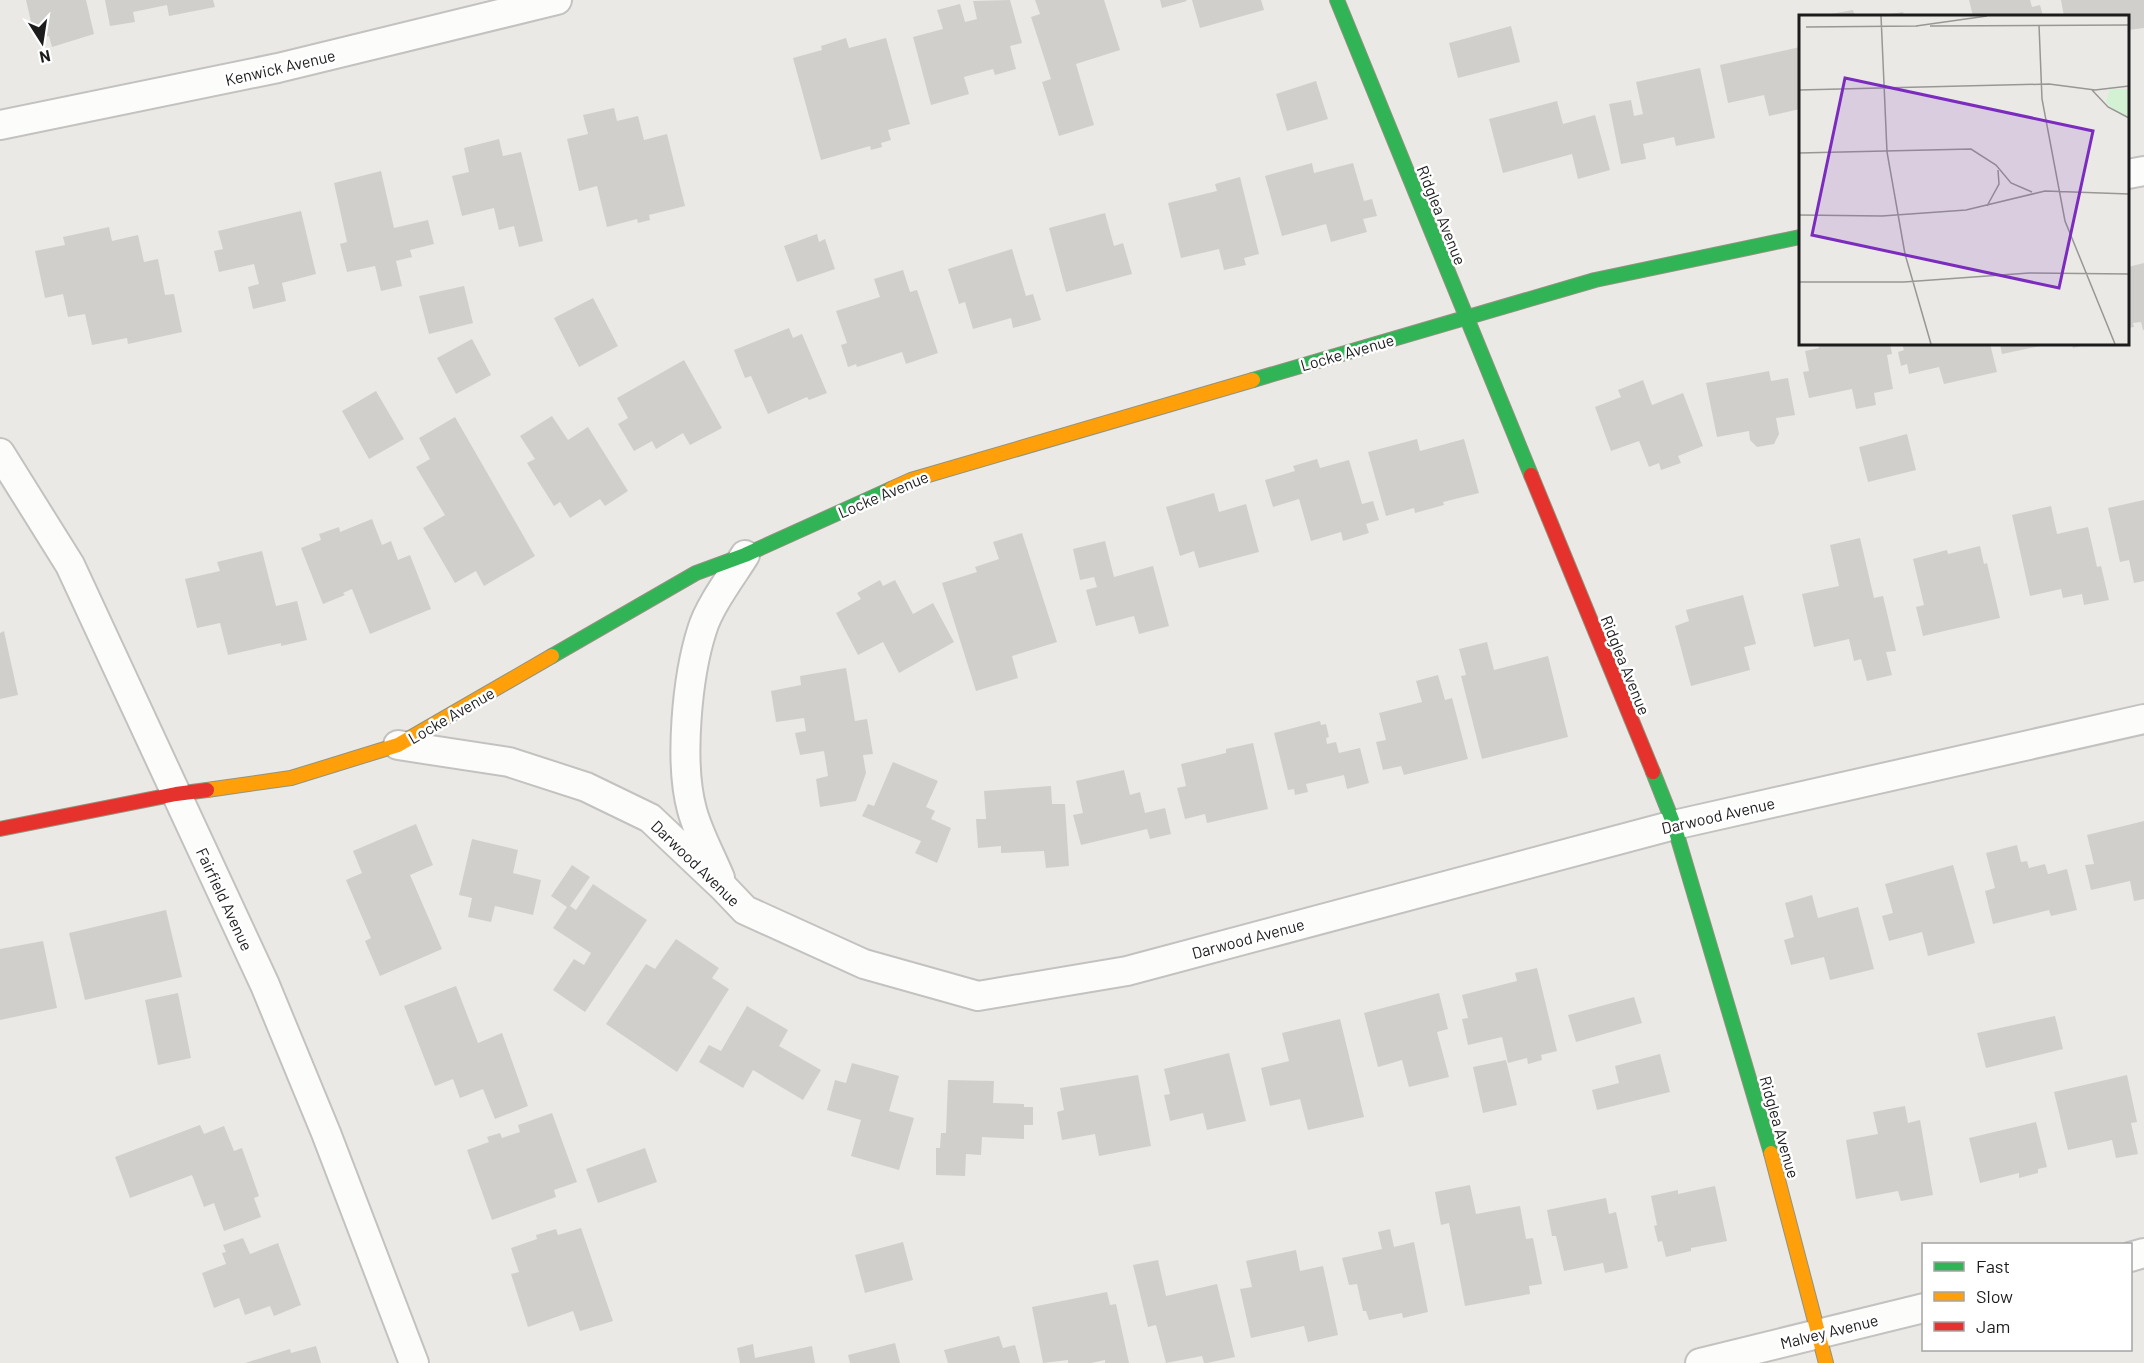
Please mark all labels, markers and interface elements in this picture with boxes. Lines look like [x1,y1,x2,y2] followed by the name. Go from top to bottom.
[12,12,72,72] north arrow
[1799,15,2129,345] inset map
[223,45,337,89] street label: Kenwick Avenue
[38,47,52,68] text: N
[1413,163,1471,267] street label: Ridglea Avenue
[1298,330,1396,374] street label: Locke Avenue
[835,466,931,522] street label: Locke Avenue
[1597,613,1655,717] street label: Ridglea Avenue
[404,683,498,747] street label: Locke Avenue
[1659,793,1777,837] street label: Darwood Avenue
[648,816,744,910] street label: Darwood Avenue
[193,844,257,954] street label: Fairfield Avenue
[1190,914,1306,962] street label: Darwood Avenue
[1756,1074,1804,1180] street label: Ridglea Avenue
[1922,1243,2132,1351] legend
[1976,1255,2010,1277] text: Fast
[1976,1285,2013,1307] text: Slow
[1778,1310,1880,1352] street label: Malvey Avenue
[1976,1315,2010,1337] text: Jam

